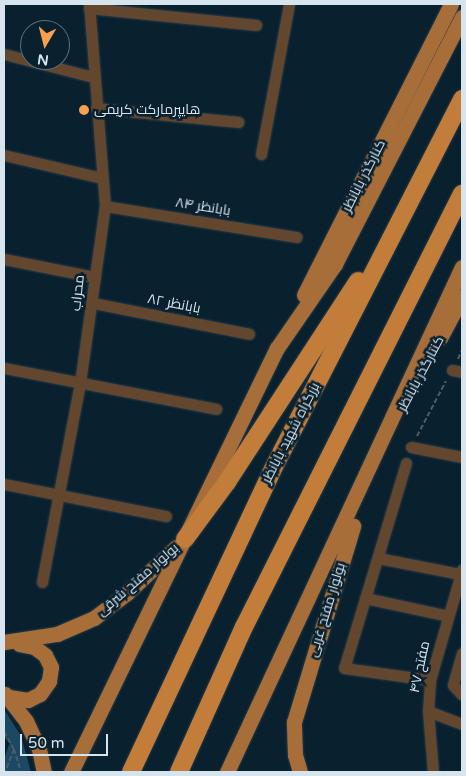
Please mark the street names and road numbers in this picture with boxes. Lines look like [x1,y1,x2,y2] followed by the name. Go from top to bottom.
[339,137,389,215] street label: کنارگذر بابانظر
[174,194,232,220] street label: بابانظر ۸۴
[68,274,88,312] street label: محراب
[146,291,202,317] street label: بابانظر ۸۲
[394,333,448,415] street label: کنتارگذر بابانظر
[258,380,324,486] street label: بزرگراه شهید بابانظر
[94,540,182,620] street label: بولوار مفتح شرقی
[305,561,349,659] street label: بولوار مفتح غربی
[406,640,434,694] street label: مفتح ۴۷

